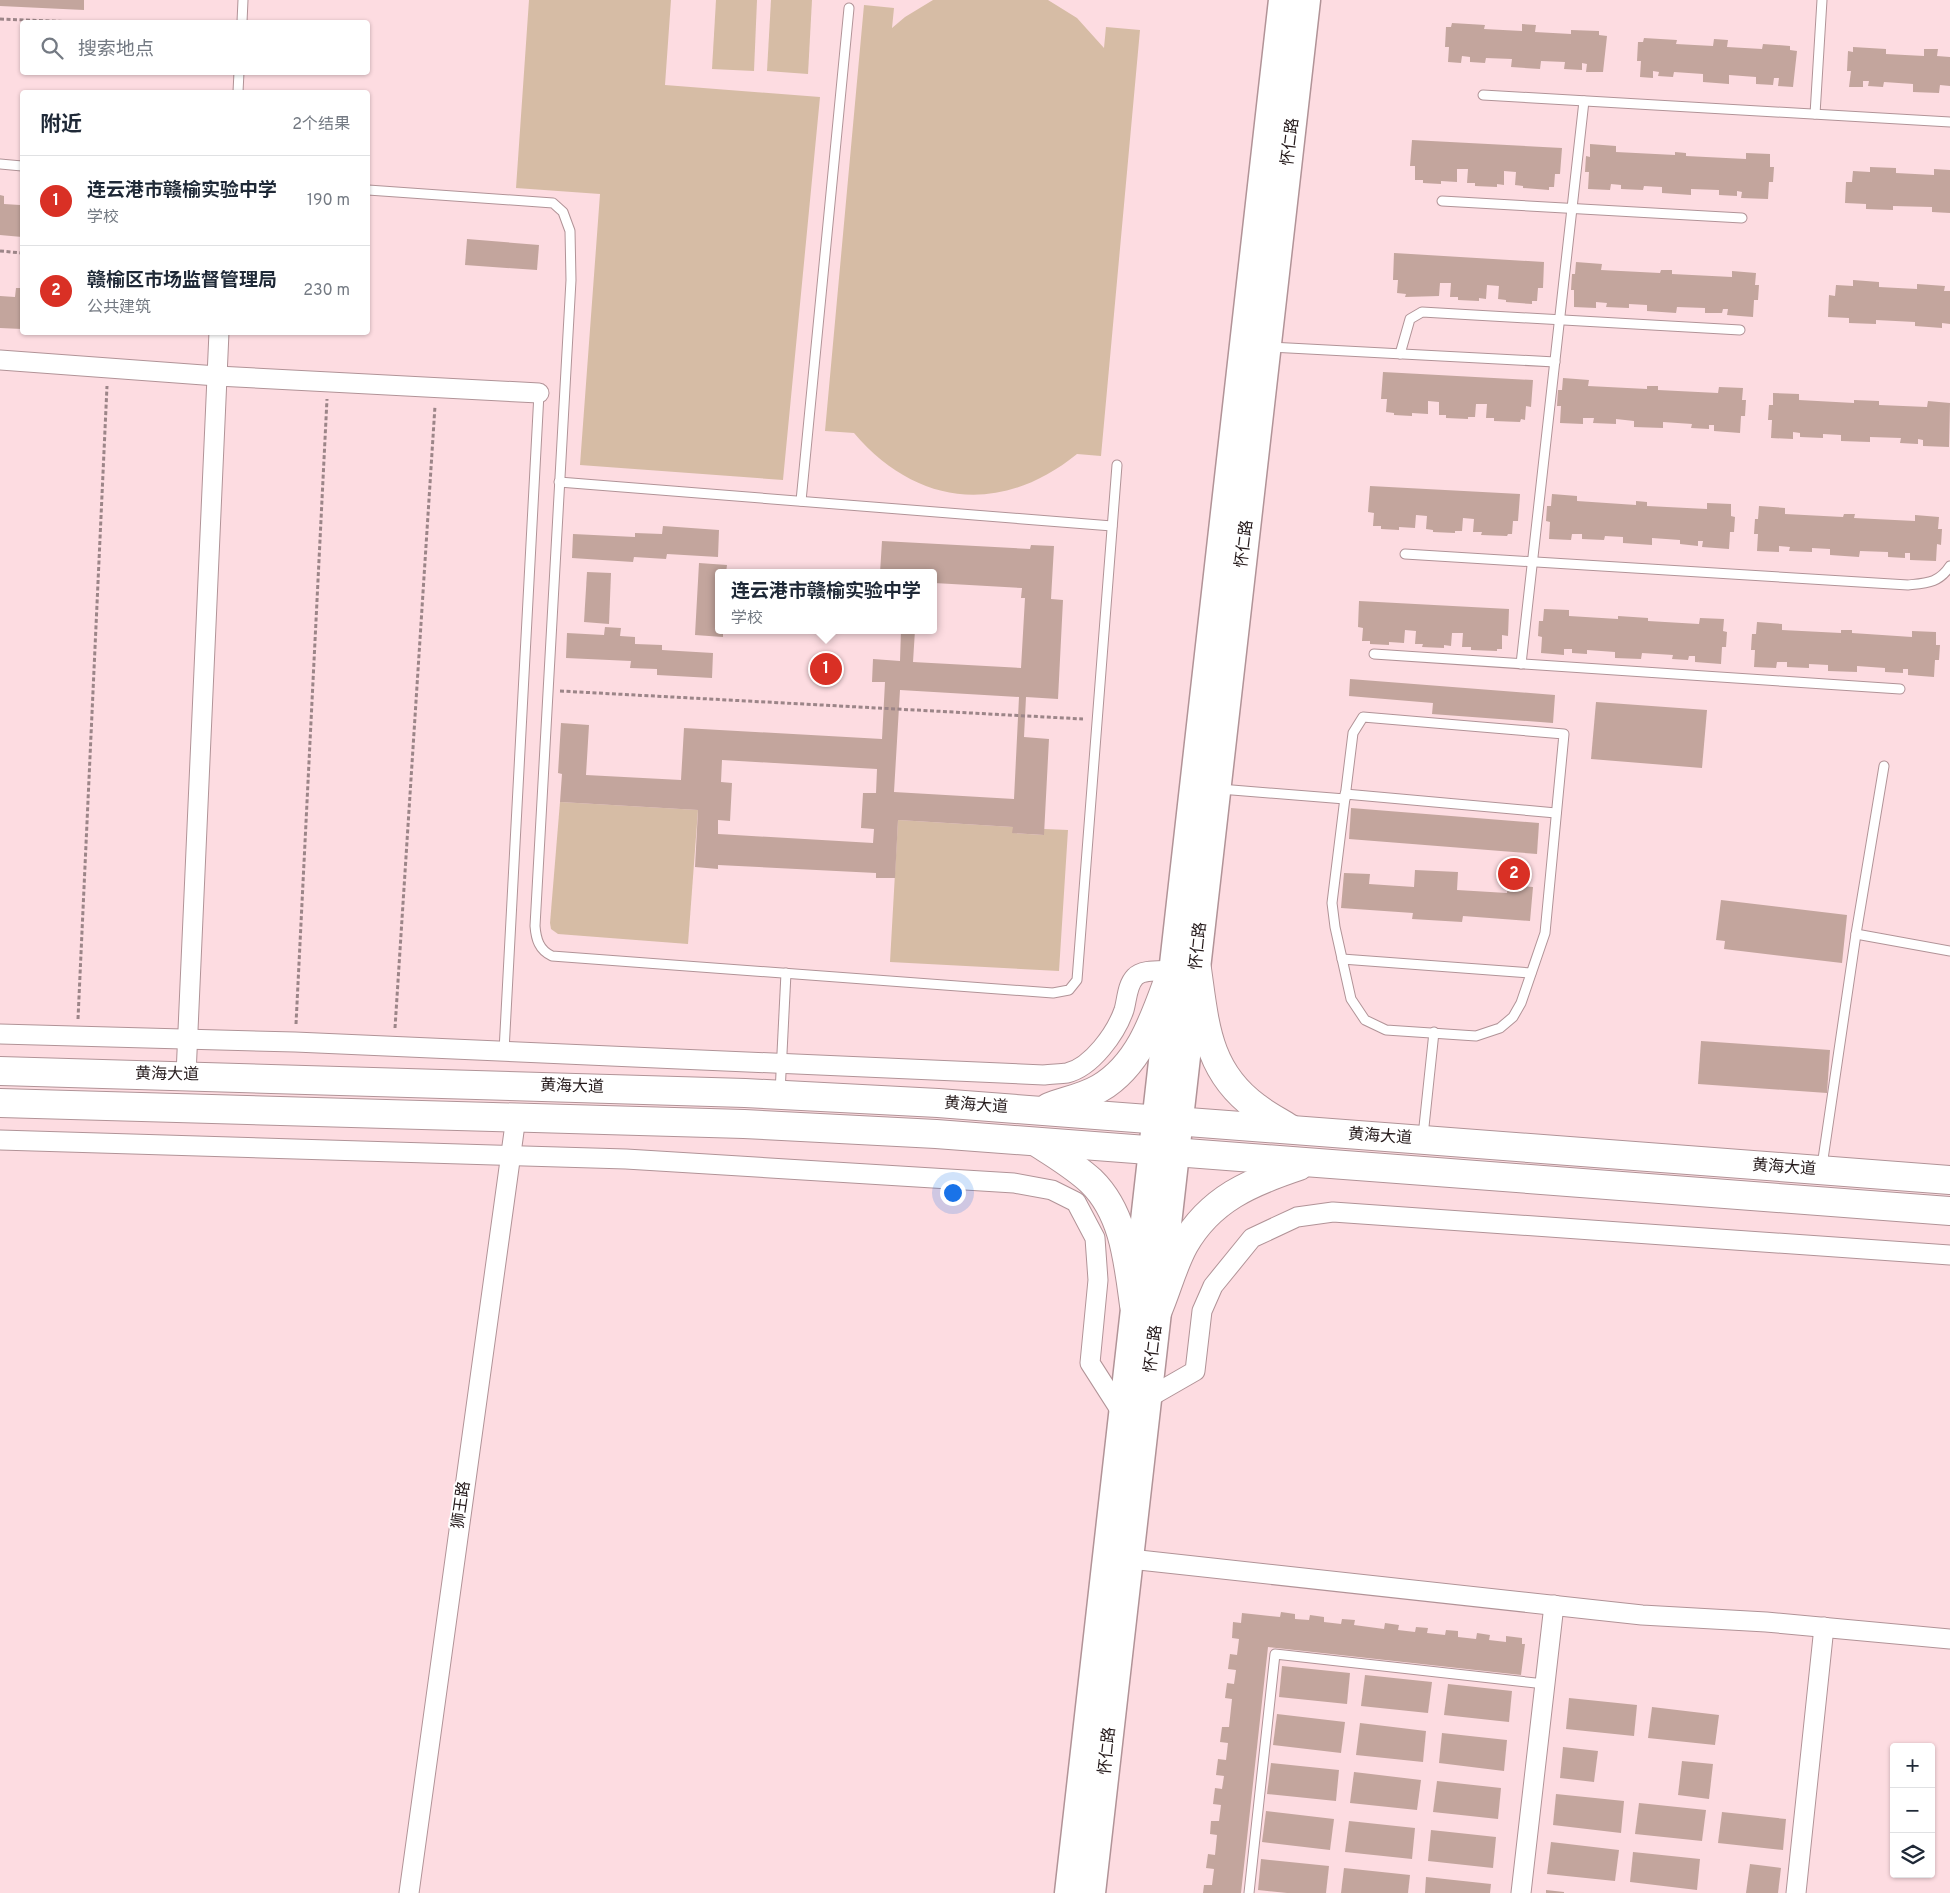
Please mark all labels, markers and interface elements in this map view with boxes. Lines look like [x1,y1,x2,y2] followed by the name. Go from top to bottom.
[20,20,370,75] search box
[38,34,66,62] icon: search
[78,38,154,62] text: 搜索地点
[40,112,82,139] text: 附近
[292,115,350,135] text: 2个结果
[1278,117,1304,167] street label: 怀仁路
[87,179,277,203] text: 连云港市赣榆实验中学
[53,191,59,211] text: 1
[307,191,350,211] text: 190 m
[87,208,119,228] text: 学校
[87,269,277,293] text: 赣榆区市场监督管理局
[51,281,61,301] text: 2
[303,281,350,301] text: 230 m
[87,298,151,318] text: 公共建筑
[1232,519,1258,569] street label: 怀仁路
[715,569,937,634] popup
[731,580,921,604] text: 连云港市赣榆实验中学
[731,609,763,629] text: 学校
[810,650,842,688] pin: 1
[1498,855,1530,893] pin: 2
[1187,921,1211,971] street label: 怀仁路
[135,1064,199,1086] street label: 黄海大道
[540,1076,604,1098] street label: 黄海大道
[943,1094,1009,1118] street label: 黄海大道
[1347,1125,1413,1149] street label: 黄海大道
[1751,1156,1817,1180] street label: 黄海大道
[940,1180,966,1206] your location
[1141,1324,1167,1374] street label: 怀仁路
[449,1480,475,1530] street label: 狮王路
[1096,1726,1120,1776] street label: 怀仁路
[1890,1743,1935,1878] map controls
[1890,1743,1935,1788] button: +
[1890,1788,1935,1833] button: −
[1890,1833,1935,1878] button: layers

